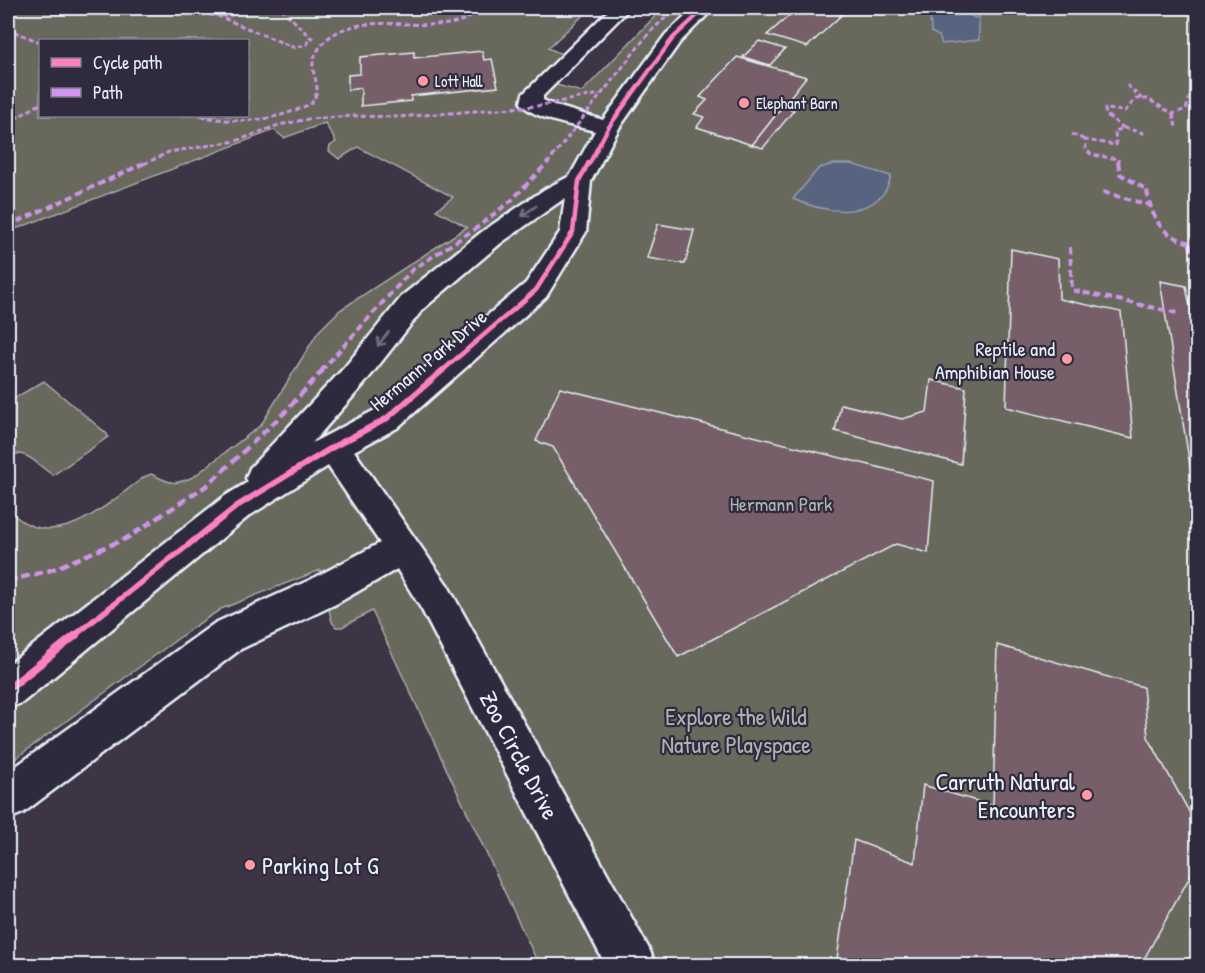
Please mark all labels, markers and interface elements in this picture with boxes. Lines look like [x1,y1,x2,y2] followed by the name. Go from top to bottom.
[39,39,249,117] legend
[93,50,163,75] text: Cycle path
[435,70,483,92] place label: Lott Hall
[416,74,430,88] marker: Lott Hall
[93,80,123,105] text: Path
[756,92,838,114] place label: Elephant Barn
[737,96,751,110] marker: Elephant Barn
[521,205,538,217] one-way arrow
[364,303,492,417] street label: Hermann Park Drive
[377,331,390,347] one-way arrow
[935,335,1055,385] place label: Reptile and Amphibian House
[1060,352,1074,366] marker: Reptile and Amphibian House
[730,490,832,517] park label: Hermann Park
[473,685,567,825] street label: Zoo Circle Drive
[661,700,811,760] park label: Explore the Wild Nature Playspace
[935,765,1076,825] place label: Carruth Natural Encounters
[1080,788,1094,802] marker: Carruth Natural Encounters
[262,849,379,881] place label: Parking Lot G
[243,858,257,872] marker: Parking Lot G

